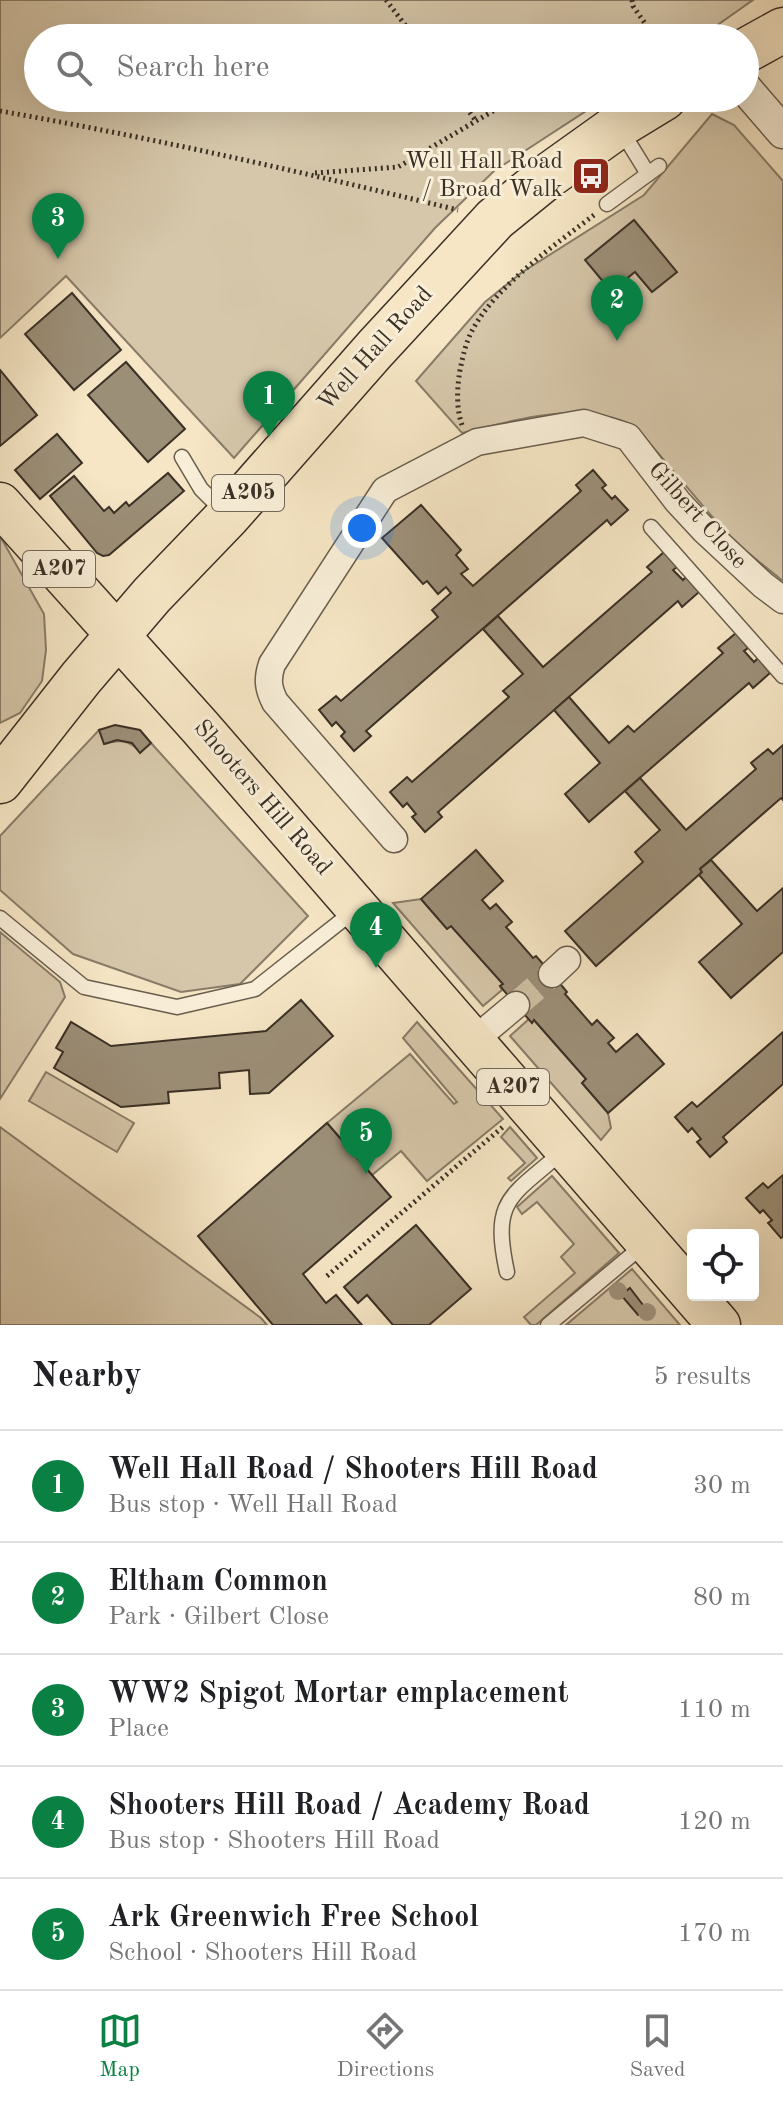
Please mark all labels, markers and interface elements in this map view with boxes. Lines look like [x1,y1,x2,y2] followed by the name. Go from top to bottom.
[24,24,759,112] search box
[52,46,96,90] icon: search
[116,53,270,83] text: Search here
[405,150,563,202] place label: Well Hall Road / Broad Walk
[570,155,612,197] bus stop icon: Well Hall Road / Broad Walk
[32,193,84,259] pin: 3
[591,275,643,341] pin: 2
[314,282,438,416] street label: Well Hall Road
[243,371,295,437] pin: 1
[643,458,751,574] street label: Gilbert Close
[212,475,284,511] road number: A205
[342,508,382,548] your location
[23,551,95,587] road number: A207
[188,716,336,880] street label: Shooters Hill Road
[350,902,402,968] pin: 4
[477,1069,549,1105] road number: A207
[340,1108,392,1174] pin: 5
[687,1229,759,1301] map controls
[687,1229,759,1301] button: locate
[32,1360,142,1394] text: Nearby
[653,1364,751,1390] text: 5 results
[108,1455,598,1485] text: Well Hall Road / Shooters Hill Road
[50,1473,66,1499] text: 1
[693,1473,751,1499] text: 30 m
[108,1492,398,1518] text: Bus stop · Well Hall Road
[108,1567,328,1597] text: Eltham Common
[50,1585,66,1611] text: 2
[693,1585,751,1611] text: 80 m
[108,1604,329,1630] text: Park · Gilbert Close
[108,1679,569,1709] text: WW2 Spigot Mortar emplacement
[50,1697,66,1723] text: 3
[678,1697,751,1723] text: 110 m
[108,1716,169,1742] text: Place
[108,1791,590,1821] text: Shooters Hill Road / Academy Road
[50,1809,66,1835] text: 4
[678,1809,751,1835] text: 120 m
[108,1828,440,1854] text: Bus stop · Shooters Hill Road
[108,1903,479,1933] text: Ark Greenwich Free School
[50,1921,66,1947] text: 5
[678,1921,751,1947] text: 170 m
[108,1940,417,1966] text: School · Shooters Hill Road
[98,2009,142,2084] tab: Map
[337,2009,434,2084] tab: Directions
[629,2009,685,2084] tab: Saved

